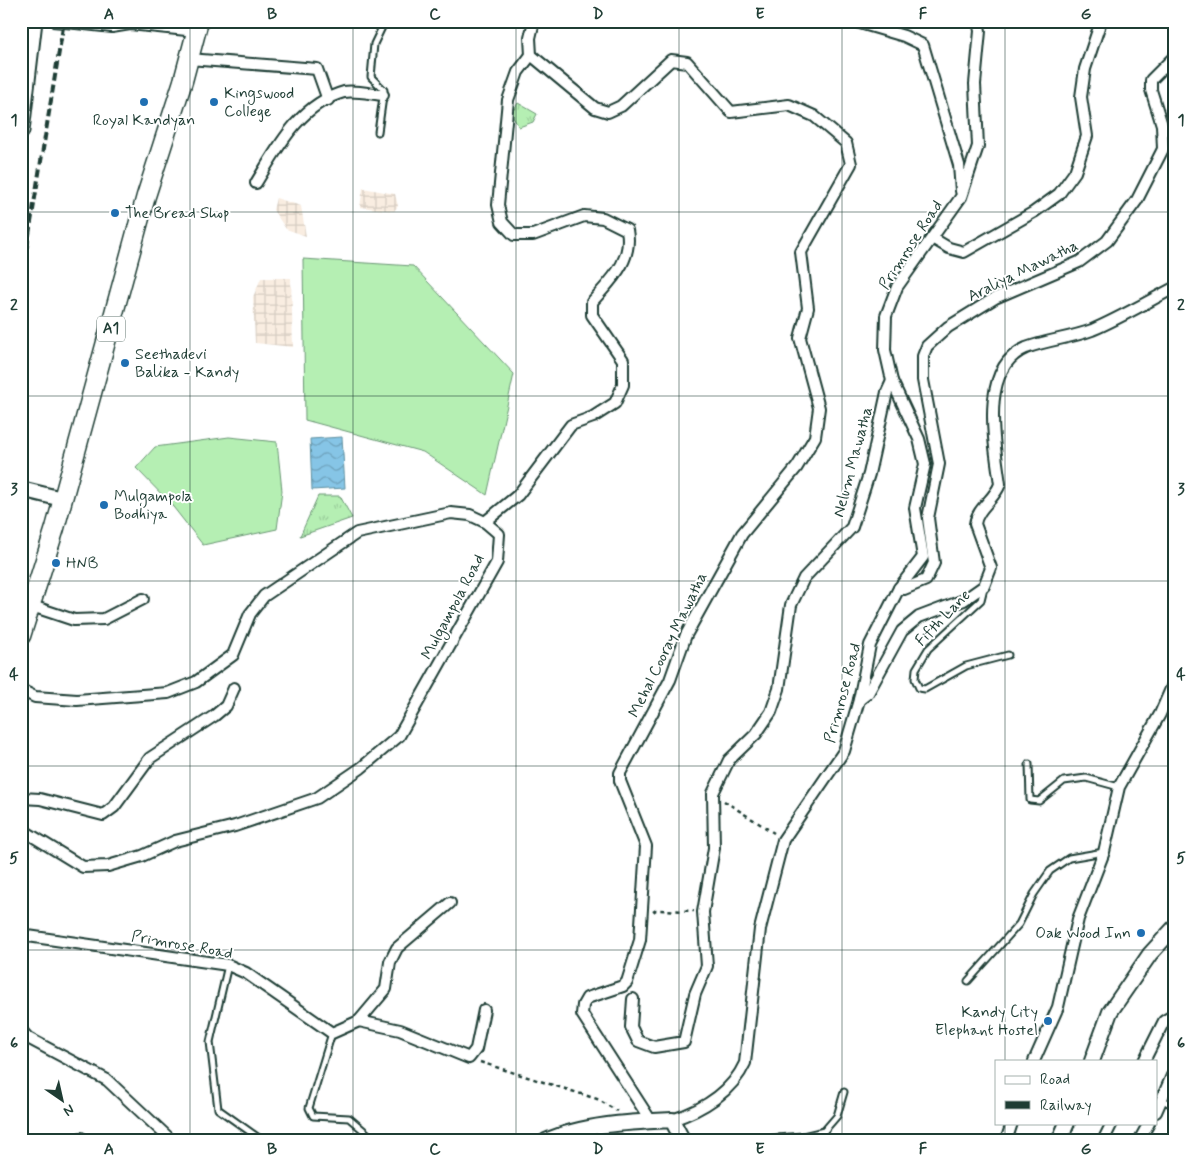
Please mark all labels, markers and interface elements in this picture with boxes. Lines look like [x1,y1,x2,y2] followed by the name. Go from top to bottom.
[104,4,114,25] text: A
[267,4,277,25] text: B
[429,4,441,25] text: C
[592,4,604,25] text: D
[755,4,765,25] text: E
[919,4,928,25] text: F
[1081,4,1092,25] text: G
[224,83,294,122] place label: Kingswood College
[138,96,150,108] marker: Royal Kandyan
[208,96,220,108] marker: Kingswood College
[10,110,18,131] text: 1
[93,110,195,131] place label: Royal Kandyan
[1177,110,1185,131] text: 1
[874,196,948,294] street label: Primrose Road
[125,203,230,224] place label: The Bread Shop
[109,207,121,219] marker: The Bread Shop
[964,235,1082,307] street label: Araliya Mawatha
[10,295,18,316] text: 2
[1177,295,1185,316] text: 2
[97,316,125,342] road number: A1
[135,344,239,383] place label: Seethadevi Balika - Kandy
[119,357,131,369] marker: Seethadevi Balika - Kandy
[828,405,878,519] street label: Nelum Mawatha
[10,479,18,500] text: 3
[1177,479,1185,500] text: 3
[114,486,193,525] place label: Mulgampola Bodhiya
[98,499,110,511] marker: Mulgampola Bodhiya
[416,551,490,664] street label: Mulgampola Road
[66,553,99,574] place label: HNB
[50,557,62,569] marker: HNB
[624,569,712,721] street label: Mehal Cooray Mawatha
[911,585,975,651] street label: Fifth Lane
[820,641,866,745] street label: Primrose Road
[9,664,19,685] text: 4
[1176,664,1186,685] text: 4
[9,848,19,869] text: 5
[1176,848,1186,869] text: 5
[1035,923,1131,944] place label: Oak Wood Inn
[130,926,234,964] street label: Primrose Road
[1135,927,1147,939] marker: Oak Wood Inn
[935,1002,1038,1041] place label: Kandy City Elephant Hostel
[1042,1015,1054,1027] marker: Kandy City Elephant Hostel
[10,1033,18,1054] text: 6
[1177,1033,1185,1054] text: 6
[995,1060,1158,1124] legend
[1040,1070,1070,1090] text: Road
[38,1074,88,1124] north arrow
[1040,1096,1092,1116] text: Railway
[60,1100,78,1120] text: N
[104,1139,114,1160] text: A
[267,1139,277,1160] text: B
[429,1139,441,1160] text: C
[592,1139,604,1160] text: D
[755,1139,765,1160] text: E
[919,1139,928,1160] text: F
[1081,1139,1092,1160] text: G

